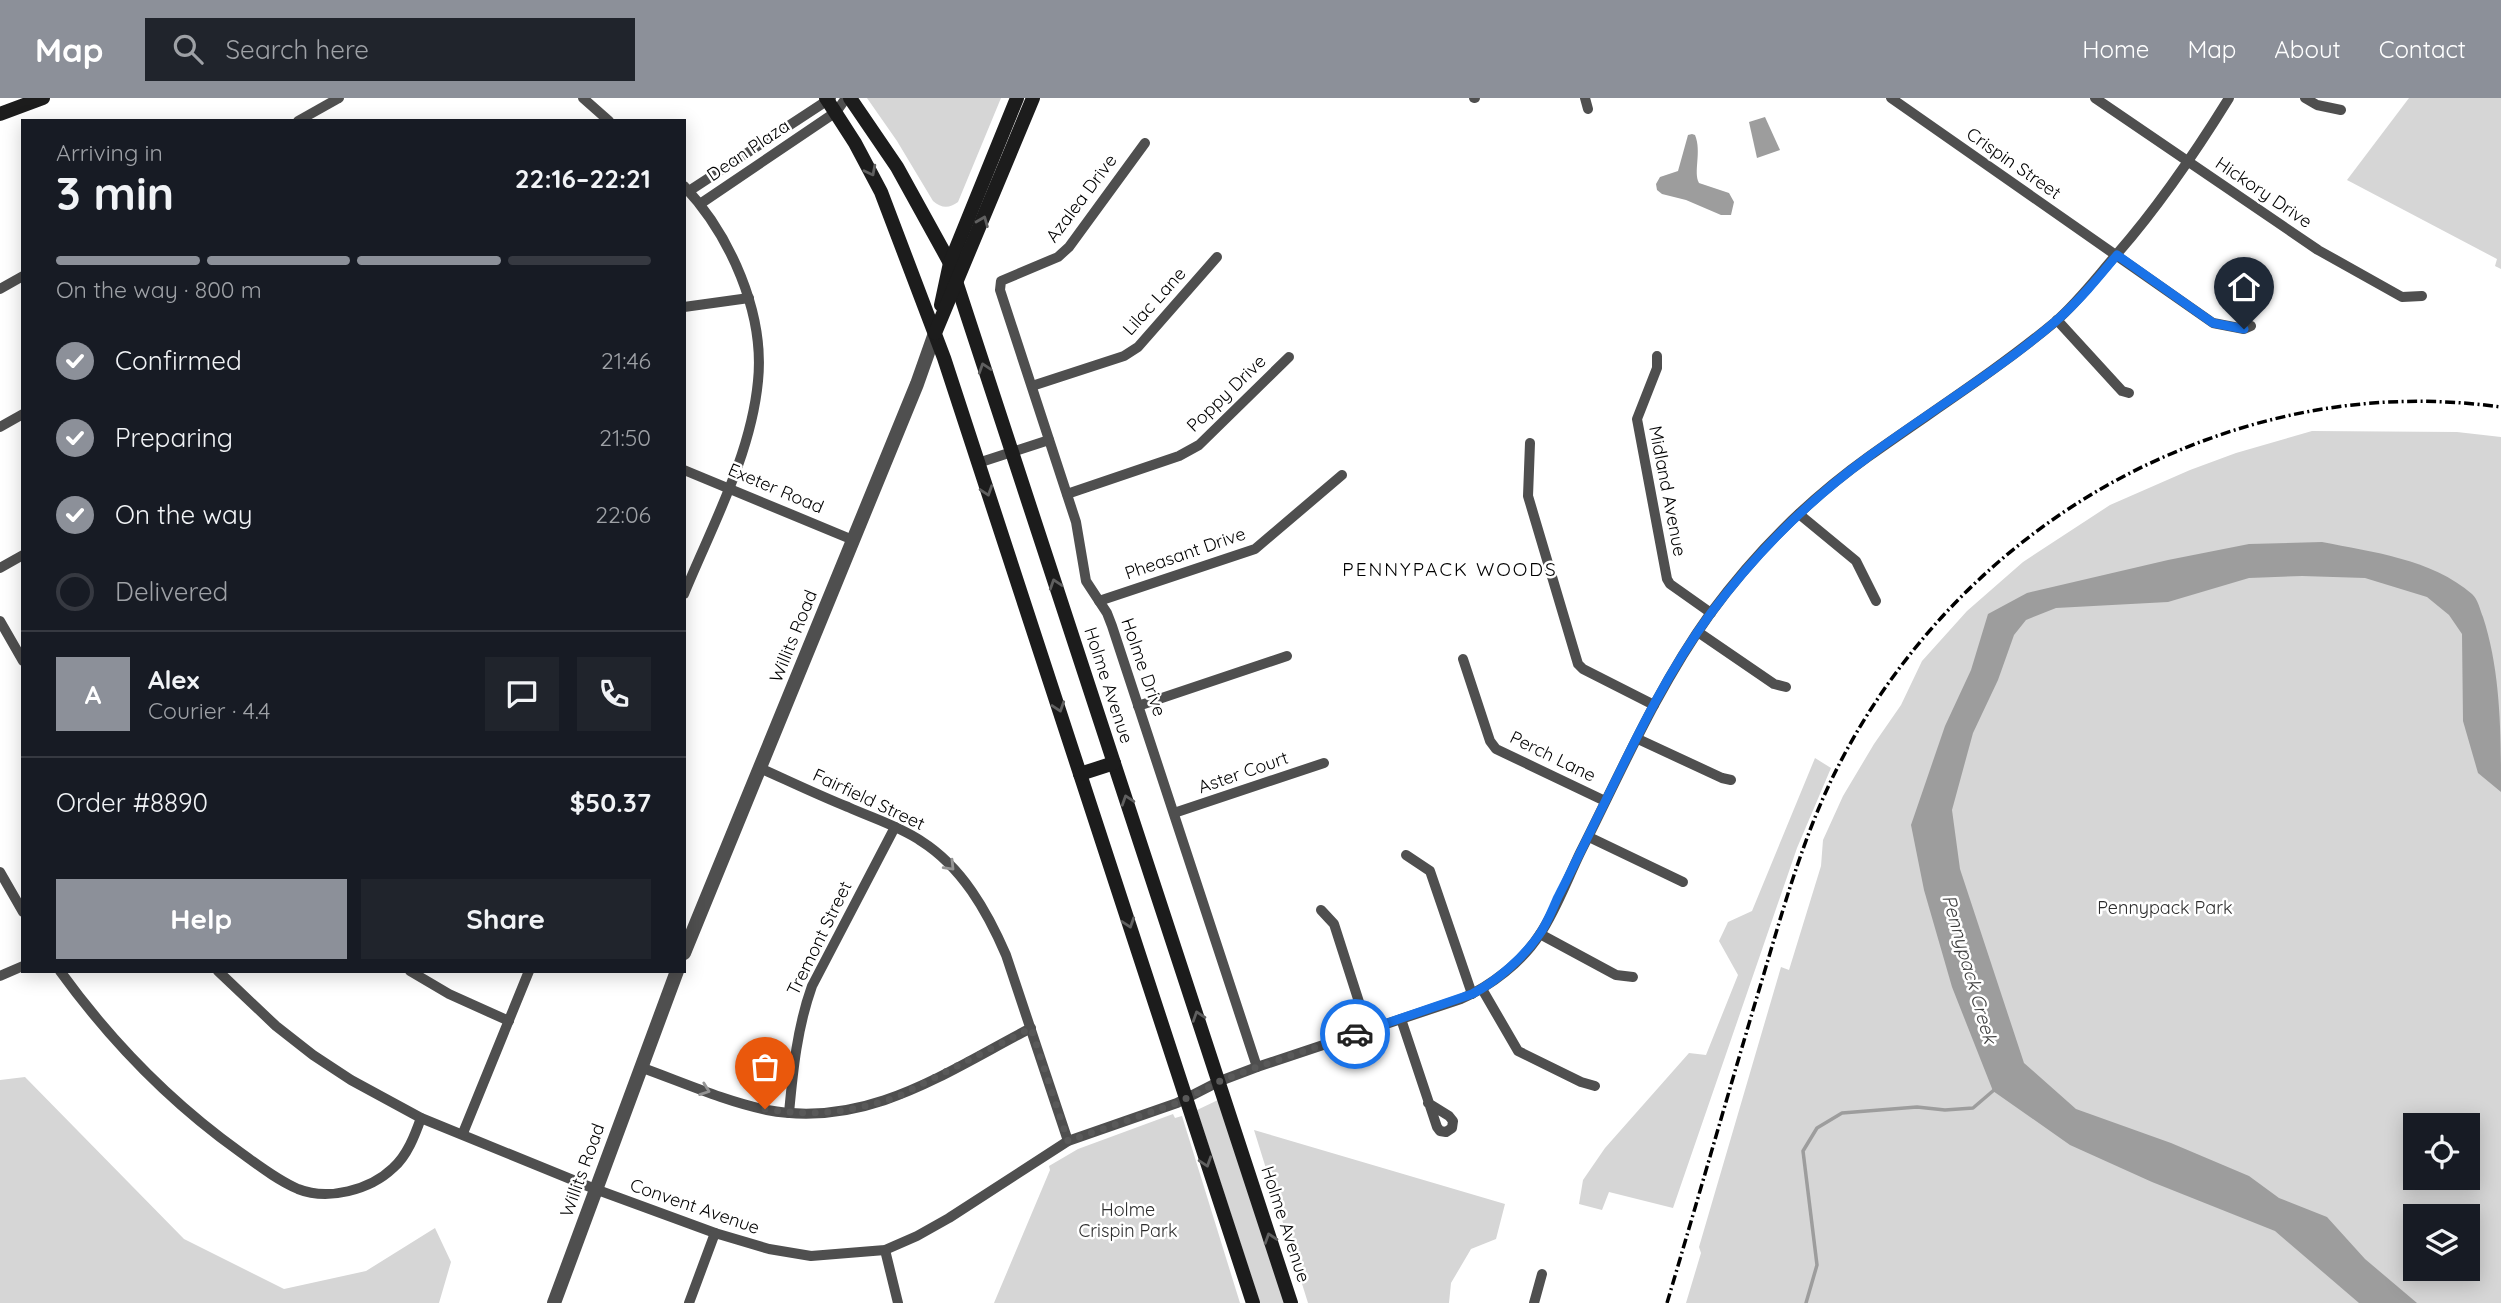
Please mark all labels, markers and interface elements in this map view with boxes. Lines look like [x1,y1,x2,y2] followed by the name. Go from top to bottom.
[145,18,635,81] search box
[35,29,103,70] text: Map
[169,30,207,68] icon: search
[225,33,369,66] text: Search here
[2082,34,2149,64] text: Home
[2187,34,2236,64] text: Map
[2274,34,2341,64] text: About
[2379,34,2466,64] text: Contact
[702,114,794,186] street label: Dean Plaza
[1962,122,2066,204] street label: Crispin Street
[56,138,163,167] text: Arriving in
[1040,149,1122,247] street label: Azalea Drive
[2211,151,2317,233] street label: Hickory Drive
[515,162,651,195] text: 22:16–22:21
[56,164,174,222] text: 3 min
[862,164,876,176] one-way arrow
[975,216,989,229] one-way arrow
[2214,257,2274,329] pin
[1117,262,1191,340] street label: Lilac Lane
[2225,268,2263,306] icon: home
[56,275,262,304] text: On the way · 800 m
[56,342,94,380] icon: check
[115,344,242,377] text: Confirmed
[601,346,651,375] text: 21:46
[1181,349,1271,437] street label: Poppy Drive
[978,362,993,374] one-way arrow
[56,419,94,457] icon: check
[115,421,233,454] text: Preparing
[599,423,651,452] text: 21:50
[1644,424,1692,558] street label: Midland Avenue
[725,458,827,518] street label: Exeter Road
[979,485,994,497] one-way arrow
[56,496,94,534] icon: check
[115,498,253,531] text: On the way
[595,500,651,529] text: 22:06
[1122,522,1248,584] street label: Pheasant Drive
[1342,557,1558,581] district label: PENNYPACK WOODS
[115,575,228,608] text: Delivered
[1049,579,1064,591] one-way arrow
[764,586,822,686] street label: Willits Road
[1116,615,1172,719] street label: Holme Drive
[1079,624,1139,746] street label: Holme Avenue
[485,657,559,731] button: chat
[577,657,651,731] button: phone
[148,663,199,696] text: Alex
[85,678,101,711] text: A
[148,696,270,725] text: Courier · 4.4
[1050,701,1065,713] one-way arrow
[1506,725,1600,787] street label: Perch Lane
[1195,746,1291,798] street label: Aster Court
[809,763,929,835] street label: Fairfield Street
[56,786,208,819] text: Order #8890
[570,786,651,819] text: $50.37
[1120,795,1135,807] one-way arrow
[942,857,955,870] one-way arrow
[781,877,857,999] street label: Tremont Street
[56,879,347,959] button: Help
[361,879,651,959] button: Share
[1937,892,2003,1048] water label: Pennypack Creek
[2097,896,2233,919] park label: Pennypack Park
[1121,917,1135,929] one-way arrow
[1320,999,1390,1069] courier
[1192,1011,1206,1023] one-way arrow
[1336,1015,1374,1053] icon: car
[735,1037,795,1109] pin
[746,1048,784,1086] icon: bag
[698,1082,710,1096] one-way arrow
[2403,1113,2480,1281] map controls
[2403,1113,2480,1190] button: locate
[554,1120,610,1220] street label: Willits Road
[1198,1156,1213,1168] one-way arrow
[1256,1163,1316,1285] street label: Holme Avenue
[627,1173,763,1239] street label: Convent Avenue
[1078,1198,1178,1242] park label: Holme Crispin Park
[2403,1204,2480,1281] button: layers
[1264,1232,1279,1244] one-way arrow

